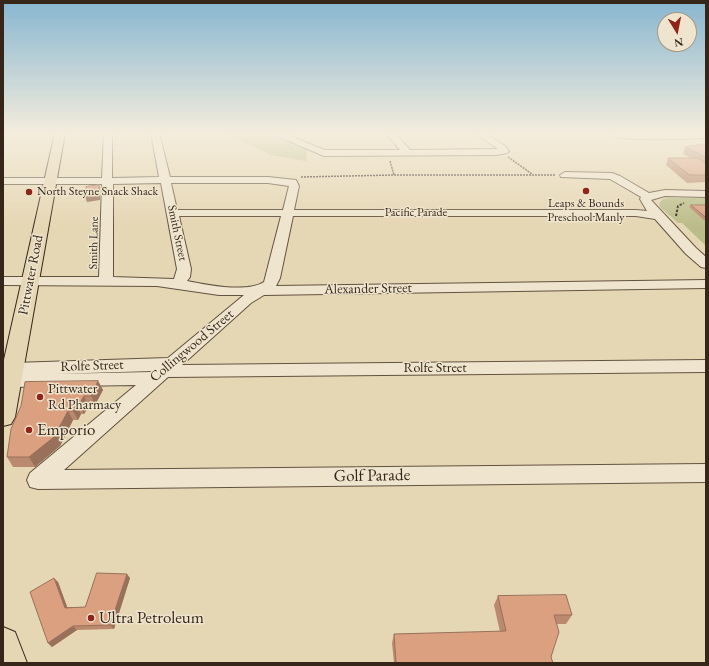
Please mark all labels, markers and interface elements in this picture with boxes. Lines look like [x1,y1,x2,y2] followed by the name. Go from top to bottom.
[657,12,697,52] north arrow
[673,35,685,50] text: N
[37,185,158,199] place label: North Steyne Snack Shack
[581,186,591,196] marker: Leaps & Bounds Preschool Manly
[24,187,34,197] marker: North Steyne Snack Shack
[547,197,625,225] place label: Leaps & Bounds Preschool Manly
[164,204,190,262] street label: Smith Street
[385,206,447,220] street label: Pacific Parade
[86,216,102,270] street label: Smith Lane
[15,233,47,317] street label: Pittwater Road
[324,280,412,298] street label: Alexander Street
[147,306,237,386] street label: Collingwood Street
[60,357,124,375] street label: Rolfe Street
[403,360,467,376] street label: Rolfe Street
[48,381,121,414] place label: Pittwater Rd Pharmacy
[35,392,45,402] marker: Pittwater Rd Pharmacy
[37,420,95,440] place label: Emporio
[24,425,34,435] marker: Emporio
[334,465,410,487] street label: Golf Parade
[99,608,204,628] place label: Ultra Petroleum
[86,613,96,623] marker: Ultra Petroleum

